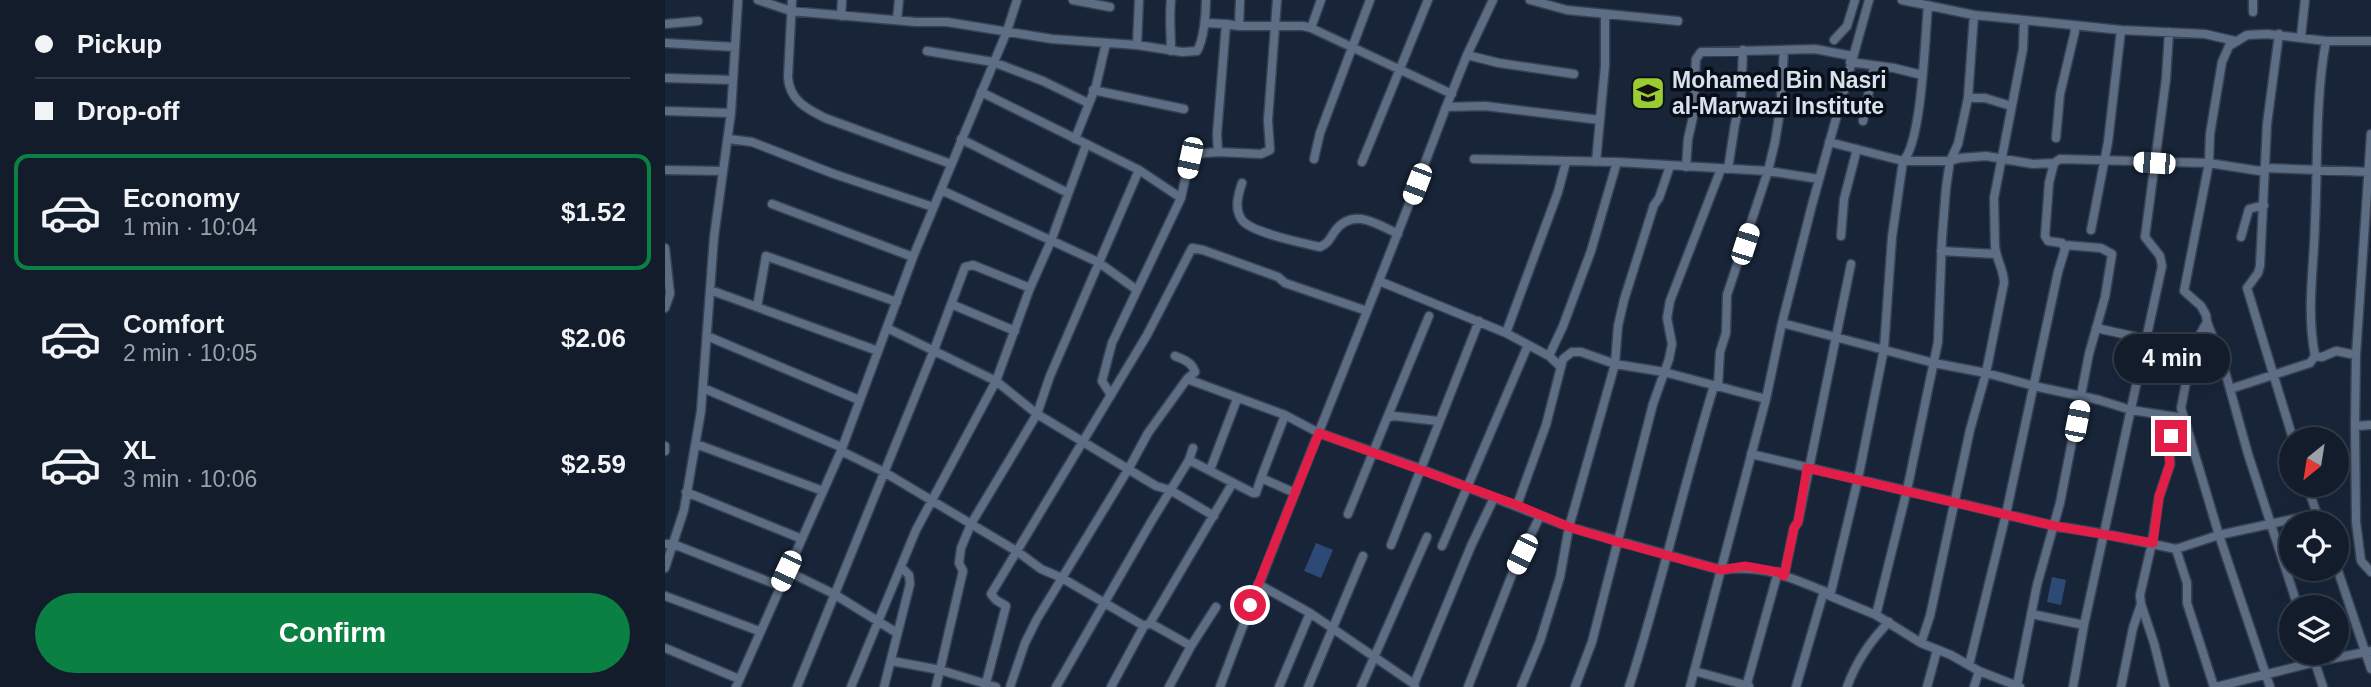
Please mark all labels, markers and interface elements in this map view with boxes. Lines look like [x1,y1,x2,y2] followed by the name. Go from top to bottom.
[77,29,162,59] text: Pickup
[1672,67,1887,119] place label: Mohamed Bin Nasri al-Marwazi Institute
[1629,74,1667,112] school or university icon: Mohamed Bin Nasri al-Marwazi Institute
[77,96,180,126] text: Drop-off
[1176,135,1205,181] car
[2133,151,2176,175] car
[1400,161,1435,207] car
[39,181,102,244] icon: car
[123,183,240,213] text: Economy
[561,197,626,227] text: $1.52
[123,214,257,240] text: 1 min · 10:04
[1729,221,1762,267] car
[39,307,102,370] icon: car
[123,309,224,339] text: Comfort
[561,323,626,353] text: $2.06
[2113,334,2229,384] callout: 4 min
[123,340,257,366] text: 2 min · 10:05
[2142,345,2202,371] text: 4 min
[2063,398,2092,444] car
[2155,420,2187,452] route end
[2279,427,2349,497] north arrow
[2279,427,2349,665] map controls
[39,433,102,496] icon: car
[123,435,156,465] text: XL
[561,449,626,479] text: $2.59
[123,466,257,492] text: 3 min · 10:06
[2279,511,2349,581] button: locate
[1504,531,1541,577] car
[768,548,805,594] car
[1234,589,1266,621] route start
[35,593,630,673] button: Confirm
[2279,595,2349,665] button: layers

